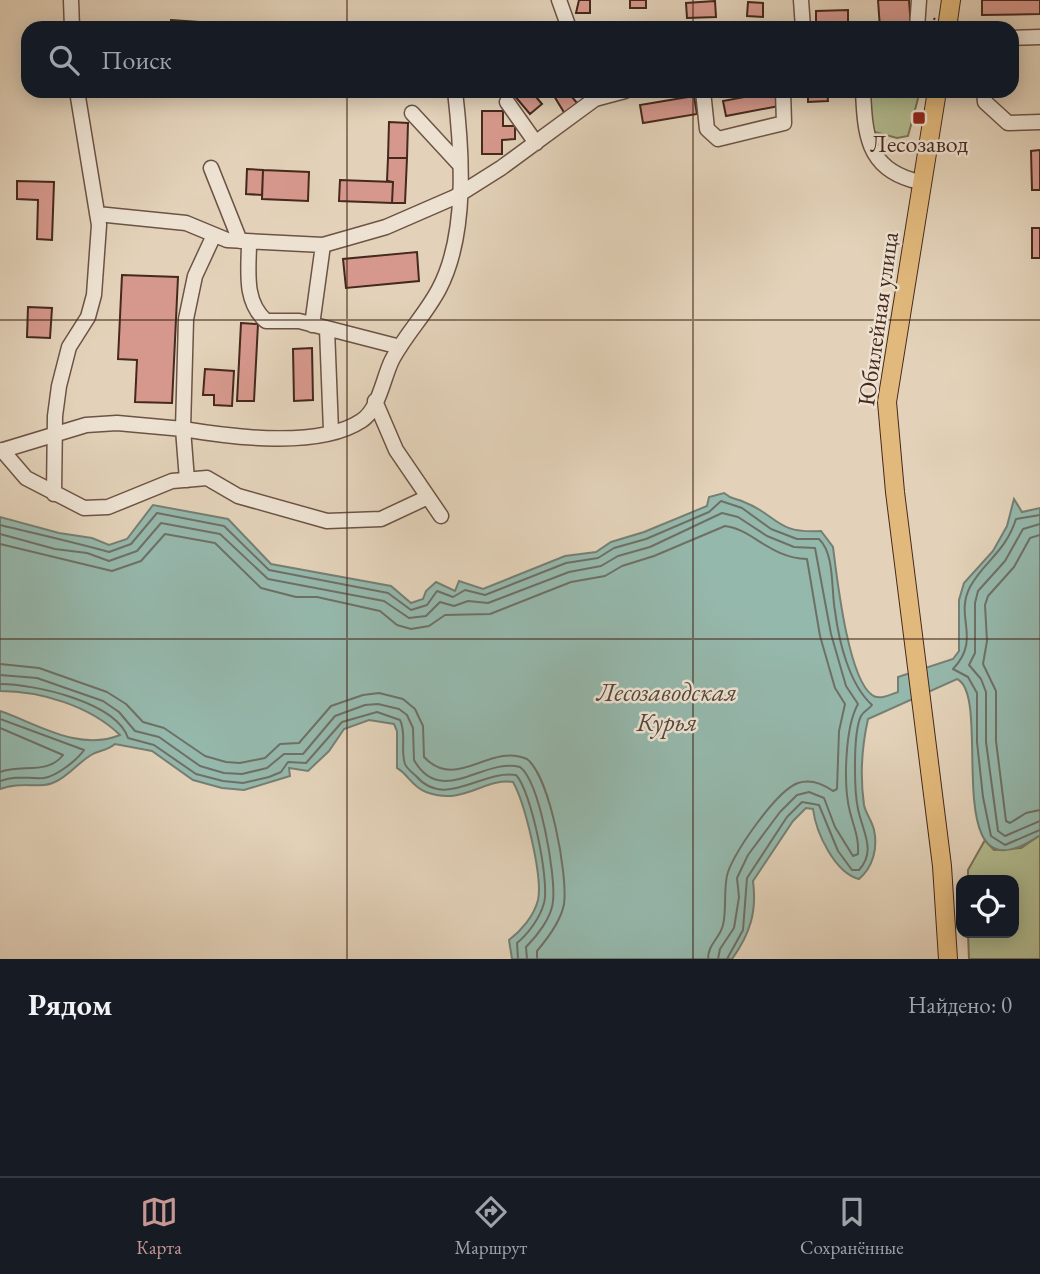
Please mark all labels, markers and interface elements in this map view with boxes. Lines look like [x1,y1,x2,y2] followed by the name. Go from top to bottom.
[21,21,1019,98] search box
[45,41,83,79] icon: search
[101,43,172,77] text: Поиск
[911,110,927,126] marker: Лесозавод
[870,128,968,159] place label: Лесозавод
[850,229,905,408] street label: Юбилейная улица
[595,675,737,739] water label: Лесозаводская Курья
[956,875,1019,938] map controls
[956,875,1019,938] button: locate
[28,985,112,1024] text: Рядом
[908,990,1012,1020] text: Найдено: 0
[136,1193,182,1260] tab: Карта
[454,1193,527,1260] tab: Маршрут
[800,1193,904,1260] tab: Сохранённые

